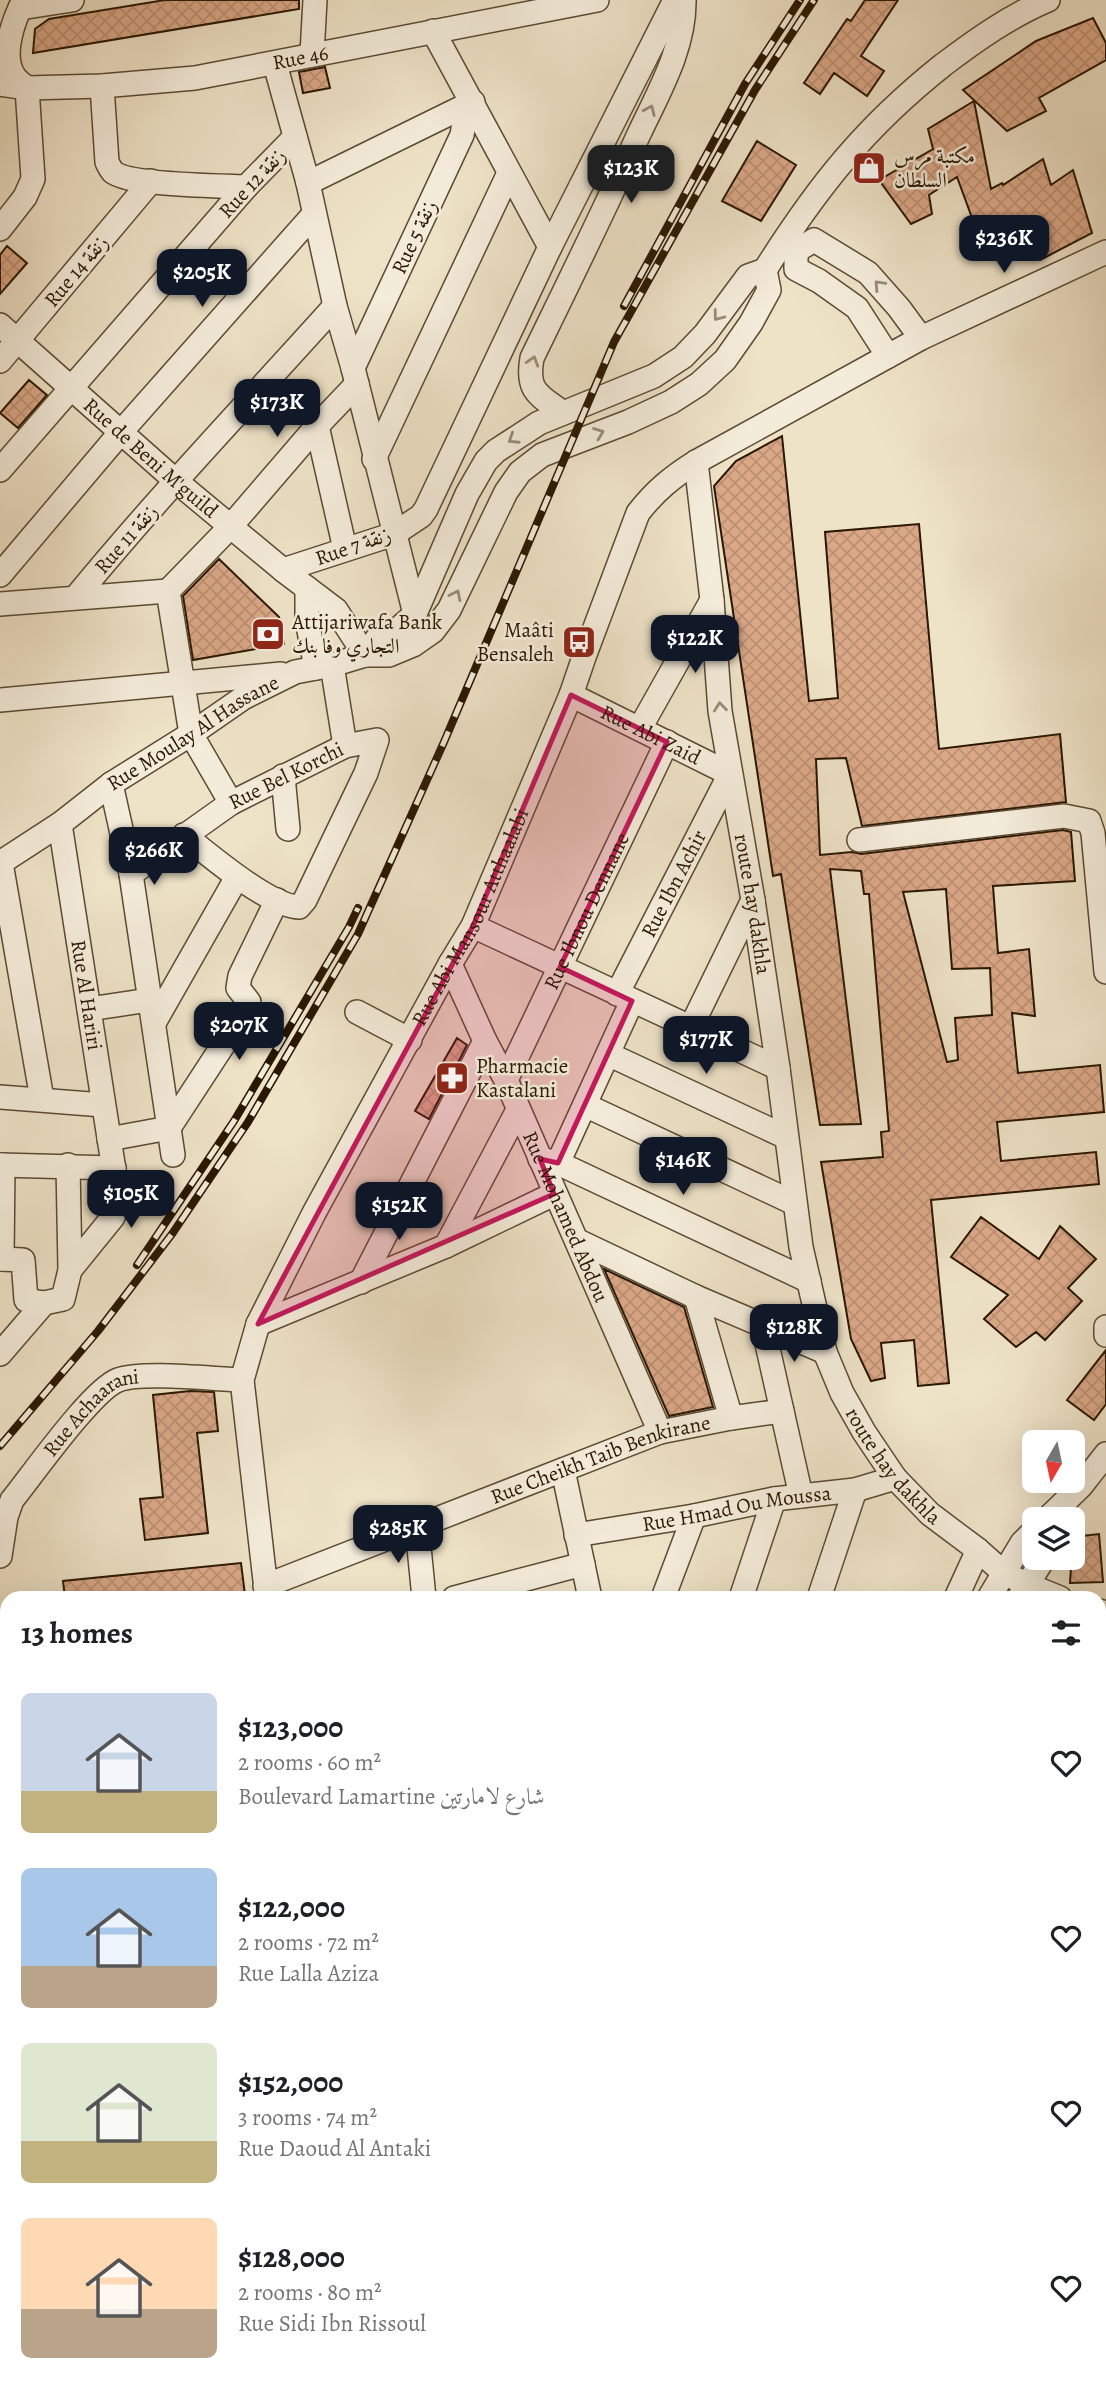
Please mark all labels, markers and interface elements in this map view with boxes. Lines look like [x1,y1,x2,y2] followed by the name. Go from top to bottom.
[270,38,331,77] street label: Rue 46
[642,105,656,117] one-way arrow
[212,142,292,224] street label: Rue 12 زنقة
[894,142,975,194] place label: مكتبة مرس السلطان
[582,146,680,205] pin: $123K
[850,149,888,187] shop icon: مكتبة مرس السلطان
[603,152,659,183] text: $123K
[385,195,443,279] street label: Rue 5 زنقة
[955,216,1053,275] pin: $236K
[975,222,1033,253] text: $236K
[38,229,114,313] street label: Rue 14 زنقة
[153,250,251,309] pin: $205K
[173,256,231,287] text: $205K
[875,280,888,293] one-way arrow
[714,308,726,321] one-way arrow
[525,355,540,367] one-way arrow
[228,380,326,439] pin: $173K
[250,386,304,417] text: $173K
[77,391,225,525] street label: Rue de Beni M'guild
[593,427,605,441] one-way arrow
[508,431,521,444] one-way arrow
[88,498,164,580] street label: Rue 11 زنقة
[311,520,395,572] street label: Rue 7 زنقة
[448,590,462,602] one-way arrow
[291,608,443,662] place label: Attijariwafa Bank التجاري وفا بنك
[249,615,287,653] bank icon: Attijariwafa Bank التجاري وفا بنك
[477,616,554,668] place label: Maâti Bensaleh
[646,616,744,675] pin: $122K
[667,622,723,653] text: $122K
[560,623,598,661] bus stop icon: Maâti Bensaleh
[101,668,283,797] street label: Rue Moulay Al Hassane
[596,698,706,772] street label: Rue Abi Zaid
[713,701,728,712] one-way arrow
[224,735,348,816] street label: Rue Bel Korchi
[405,804,535,1031] street label: Rue Abi Mansour Atthaalabi
[634,825,713,942] street label: Rue Ibn Achir
[105,828,203,887] pin: $266K
[537,828,636,994] street label: Rue Ibnou Dennane
[728,832,778,976] street label: route hay dakhla
[125,834,183,865] text: $266K
[64,938,109,1052] street label: Rue Al Hariri
[190,1002,288,1062] pin: $207K
[210,1009,268,1040] text: $207K
[657,1016,755,1076] pin: $177K
[679,1023,733,1054] text: $177K
[476,1052,568,1104] place label: Pharmacie Kastalani
[433,1059,471,1097] pharmacy icon: Pharmacie Kastalani
[516,1127,616,1307] street label: Rue Mohamed Abdou
[634,1138,732,1197] pin: $146K
[655,1144,711,1175] text: $146K
[82,1170,180,1230] pin: $105K
[103,1177,159,1208] text: $105K
[350,1182,448,1242] pin: $152K
[372,1189,427,1220] text: $152K
[745,1304,843,1364] pin: $128K
[766,1311,822,1342] text: $128K
[37,1362,140,1462] street label: Rue Achaarani
[839,1402,947,1531] street label: route hay dakhla
[486,1408,713,1511] street label: Rue Cheikh Taib Benkirane
[1022,1430,1085,1493] north arrow
[1022,1430,1085,1570] map controls
[640,1479,833,1538] street label: Rue Hmad Ou Moussa
[349,1506,447,1565] pin: $285K
[1022,1507,1085,1570] button: layers
[369,1512,427,1543] text: $285K
[21,1613,133,1653] text: 13 homes
[1047,1614,1085,1652] icon: filters
[238,1707,343,1747] text: $123,000
[77,1721,161,1805] icon: home
[1047,1744,1085,1782] icon: heart
[238,1747,381,1778] text: 2 rooms · 60 m²
[238,1781,544,1812] text: Boulevard Lamartine شارع لامارتين
[238,1887,345,1927] text: $122,000
[77,1896,161,1980] icon: home
[1047,1919,1085,1957] icon: heart
[238,1927,379,1958] text: 2 rooms · 72 m²
[238,1958,379,1989] text: Rue Lalla Aziza
[238,2062,343,2102] text: $152,000
[77,2071,161,2155] icon: home
[1047,2094,1085,2132] icon: heart
[238,2102,377,2133] text: 3 rooms · 74 m²
[238,2133,431,2164] text: Rue Daoud Al Antaki
[238,2237,345,2277] text: $128,000
[77,2246,161,2330] icon: home
[1047,2269,1085,2307] icon: heart
[238,2277,382,2308] text: 2 rooms · 80 m²
[238,2308,426,2339] text: Rue Sidi Ibn Rissoul

